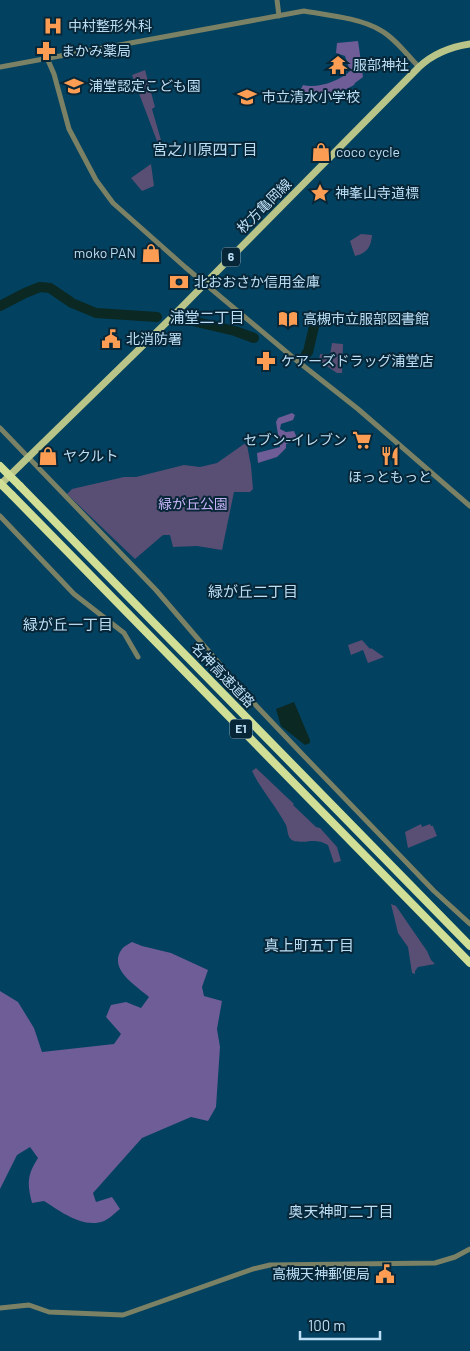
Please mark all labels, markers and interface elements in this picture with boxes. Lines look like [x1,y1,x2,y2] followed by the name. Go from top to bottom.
[42,15,64,37] hospital icon: 中村整形外科
[68,17,152,34] place label: 中村整形外科
[35,40,57,62] pharmacy icon: まかみ薬局
[61,42,131,59] place label: まかみ薬局
[327,54,349,76] temple icon: 服部神社
[353,56,409,73] place label: 服部神社
[63,75,85,97] school or university icon: 浦堂認定こども園
[89,77,201,94] place label: 浦堂認定こども園
[236,86,258,108] school or university icon: 市立清水小学校
[262,88,360,105] place label: 市立清水小学校
[152,140,258,158] district label: 宮之川原四丁目
[310,141,332,163] shop icon: coco cycle
[336,143,400,160] place label: coco cycle
[233,175,294,236] street label: 枚方亀岡線
[309,182,331,204] place icon: 神峯山寺道標
[335,184,419,201] place label: 神峯山寺道標
[140,242,162,264] shop icon: moko PAN
[74,244,136,261] place label: moko PAN
[222,248,240,266] road number: 6
[168,271,190,293] bank icon: 北おおさか信用金庫
[194,273,320,290] place label: 北おおさか信用金庫
[169,308,245,326] district label: 浦堂二丁目
[277,308,299,330] library icon: 高槻市立服部図書館
[303,310,429,327] place label: 高槻市立服部図書館
[100,328,122,350] public building icon: 北消防署
[126,330,182,347] place label: 北消防署
[255,350,277,372] pharmacy icon: ケアーズドラッグ浦堂店
[281,352,433,369] place label: ケアーズドラッグ浦堂店
[351,429,373,451] supermarket icon: セブン-イレブン
[243,431,347,448] place label: セブン-イレブン
[37,445,59,467] shop icon: ヤクルト
[379,445,401,467] restaurant icon: ほっともっと
[63,447,119,464] place label: ヤクルト
[348,468,432,485] place label: ほっともっと
[158,495,228,512] park label: 緑が丘公園
[208,582,298,600] district label: 緑が丘二丁目
[23,615,113,633] district label: 緑が丘一丁目
[188,639,259,711] street label: 名神高速道路
[230,720,252,739] road number: E1
[264,936,354,954] district label: 真上町五丁目
[288,1202,394,1220] district label: 奥天神町二丁目
[374,1263,396,1285] public building icon: 高槻天神郵便局
[272,1265,370,1282] place label: 高槻天神郵便局
[300,1308,380,1340] scale bar
[308,1316,346,1334] text: 100 m

